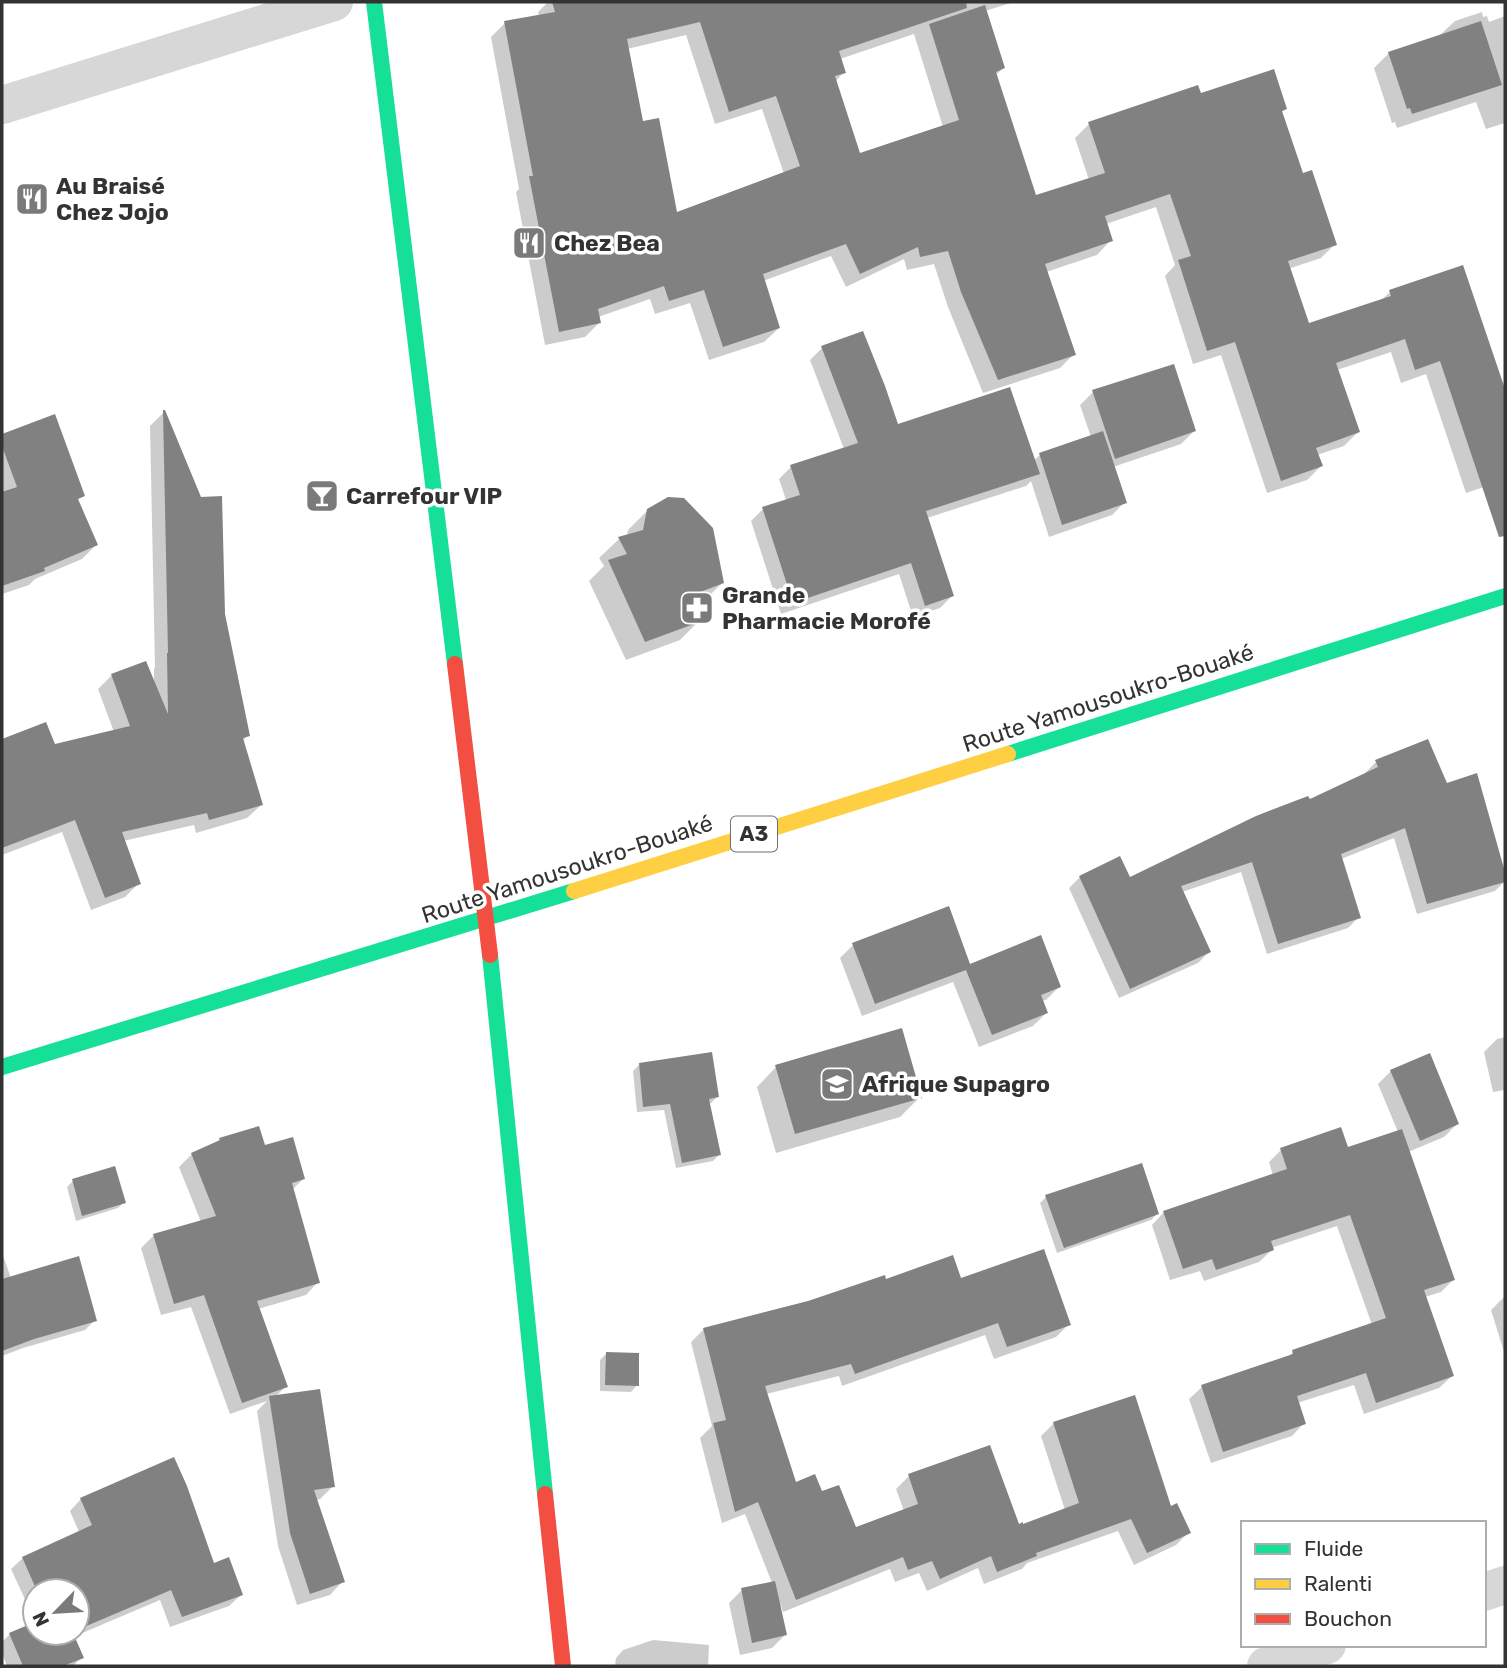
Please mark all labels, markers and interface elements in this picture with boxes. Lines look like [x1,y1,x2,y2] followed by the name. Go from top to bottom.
[56,172,169,226] place label: Au Braisé Chez Jojo
[13,180,51,218] restaurant icon: Au Braisé Chez Jojo
[510,224,548,262] restaurant icon: Chez Bea
[554,229,660,257] place label: Chez Bea
[303,477,341,515] bar icon: Carrefour VIP
[346,482,502,510] place label: Carrefour VIP
[722,581,931,635] place label: Grande Pharmacie Morofé
[678,589,716,627] pharmacy icon: Grande Pharmacie Morofé
[959,638,1257,758] street label: Route Yamousoukro-Bouaké
[418,809,716,929] street label: Route Yamousoukro-Bouaké
[731,816,777,852] road number: A3
[818,1065,856,1103] school or university icon: Afrique Supagro
[862,1070,1050,1098] place label: Afrique Supagro
[1241,1521,1486,1647] legend
[1304,1536,1363,1561] text: Fluide
[1304,1571,1372,1596] text: Ralenti
[21,1577,91,1647] north arrow
[1304,1606,1392,1631] text: Bouchon
[28,1608,54,1630] text: N

